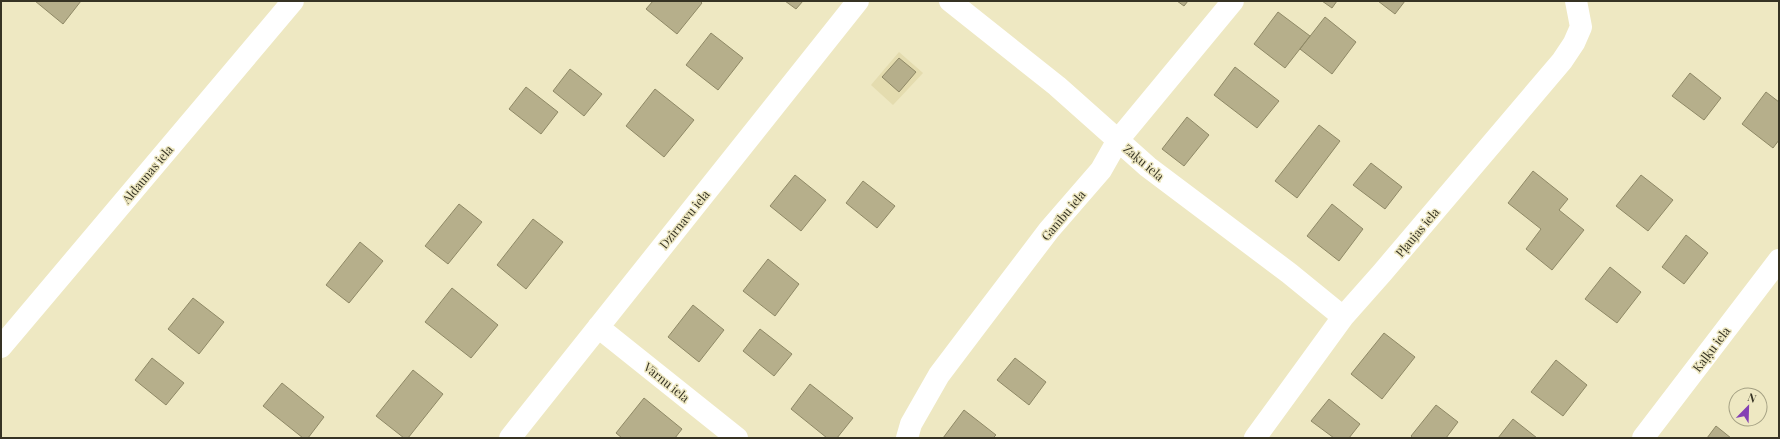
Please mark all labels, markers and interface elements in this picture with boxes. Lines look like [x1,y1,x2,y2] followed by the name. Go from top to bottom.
[1120,140,1168,184] street label: Zaķu iela
[117,142,176,207] street label: Aldaunas iela
[655,186,713,252] street label: Dzirnavu iela
[1037,187,1089,243] street label: Ganību iela
[1392,204,1442,260] street label: Pļaujas iela
[1689,323,1733,375] street label: Kaļķu iela
[640,358,693,405] street label: Vārnu iela
[1728,387,1768,427] north arrow
[1746,389,1759,406] text: N

